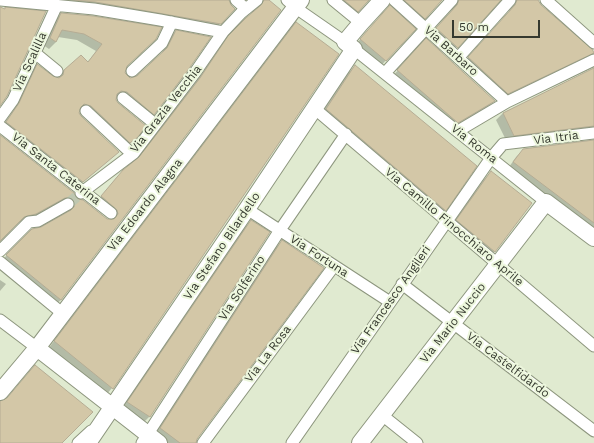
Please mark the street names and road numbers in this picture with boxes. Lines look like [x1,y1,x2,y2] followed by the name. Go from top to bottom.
[421,23,481,79] street label: Via Barbaro
[10,30,50,94] street label: Via Scalilla
[127,62,205,156] street label: Via Grazia Vecchia
[448,121,500,167] street label: Via Roma
[533,128,579,148] street label: Via Itria
[9,130,103,208] street label: Via Santa Caterina
[104,156,186,254] street label: Via Edoardo Alagna
[382,165,526,289] street label: Via Camillo Finocchiaro Aprile
[181,190,263,302] street label: Via Stefano Bilardello
[287,232,351,280] street label: Via Fortuna
[348,243,434,357] street label: Via Francesco Angileri
[216,253,268,323] street label: Via Solferino
[417,280,489,366] street label: Via Mario Nuccio
[242,323,294,385] street label: Via La Rosa
[464,329,552,401] street label: Via Castelfidardo

